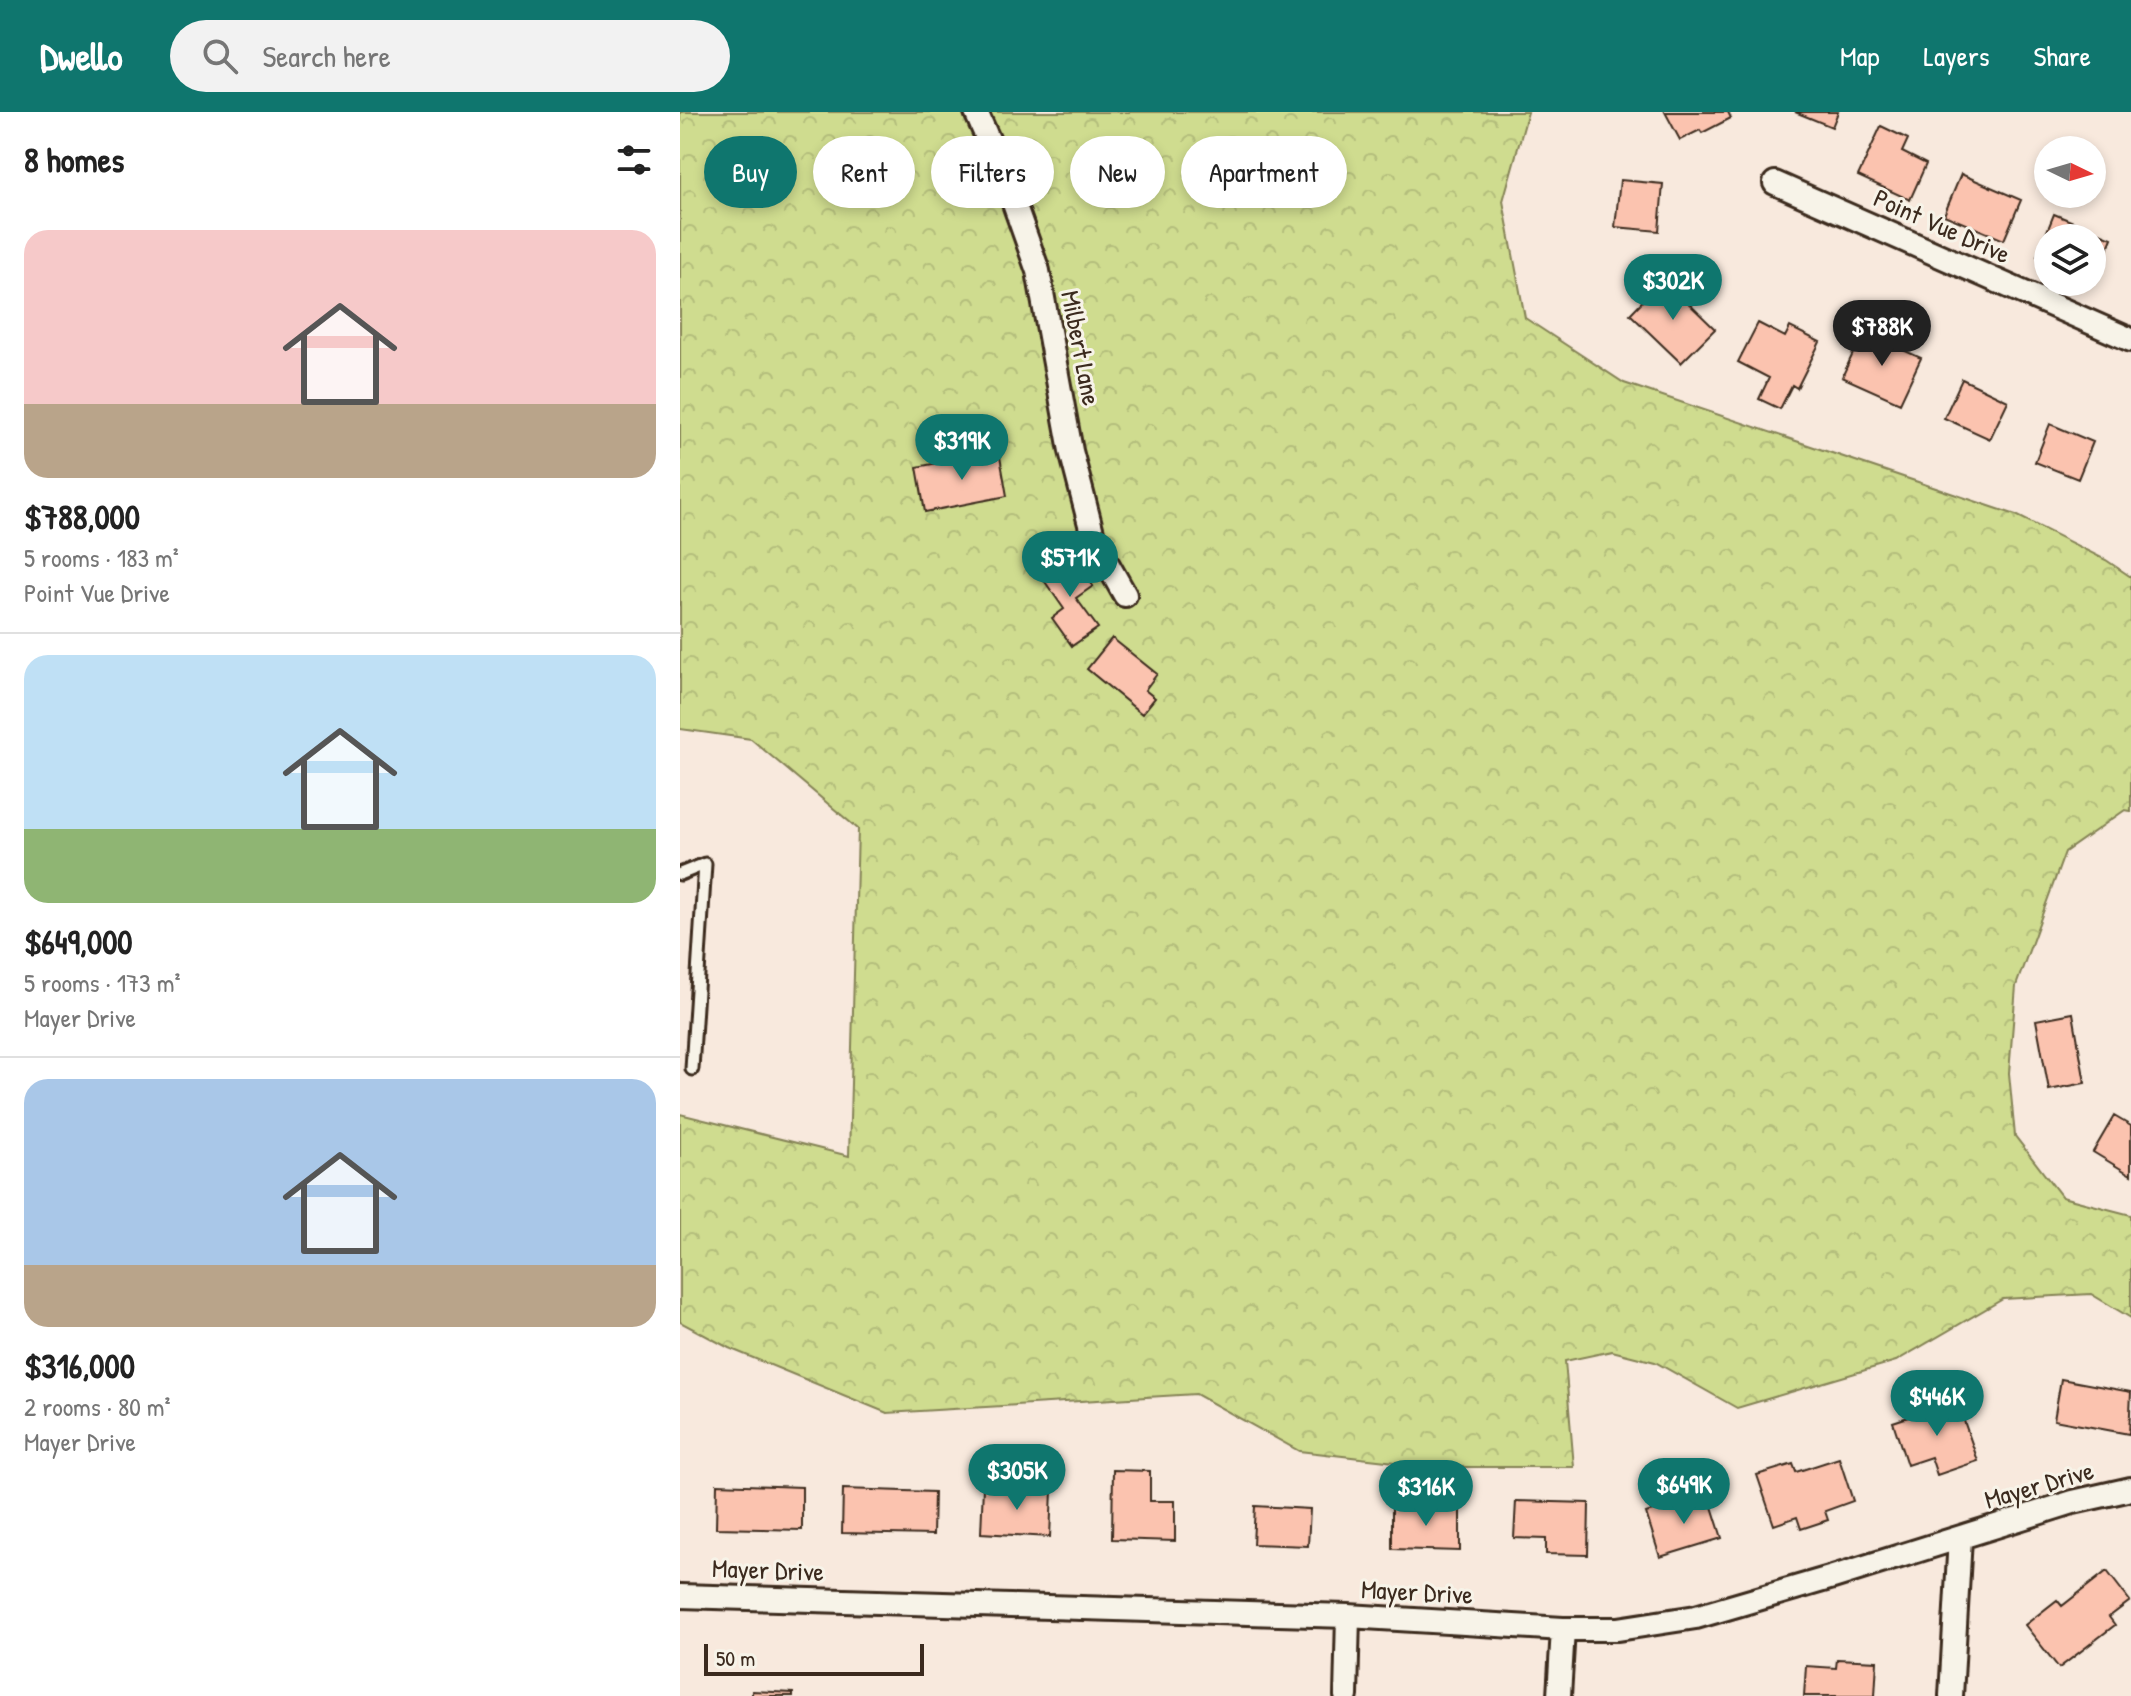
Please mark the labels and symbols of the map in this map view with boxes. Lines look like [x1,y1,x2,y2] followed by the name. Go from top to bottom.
[2034,136,2106,208] north arrow
[1869,180,2016,271] street label: Point Vue Drive
[1617,254,1729,322] pin: $302K
[1053,288,1110,408] street label: Milbert Lane
[1826,300,1938,368] pin: $788K
[906,414,1018,482] pin: $319K
[1014,531,1126,599] pin: $571K
[1881,1370,1993,1438] pin: $446K
[961,1444,1073,1512] pin: $305K
[1980,1452,2097,1517] street label: Mayer Drive
[1628,1458,1740,1526] pin: $649K
[1370,1460,1482,1528] pin: $316K
[711,1550,825,1589] street label: Mayer Drive
[1360,1571,1474,1612] street label: Mayer Drive
[704,1640,924,1676] scale bar

